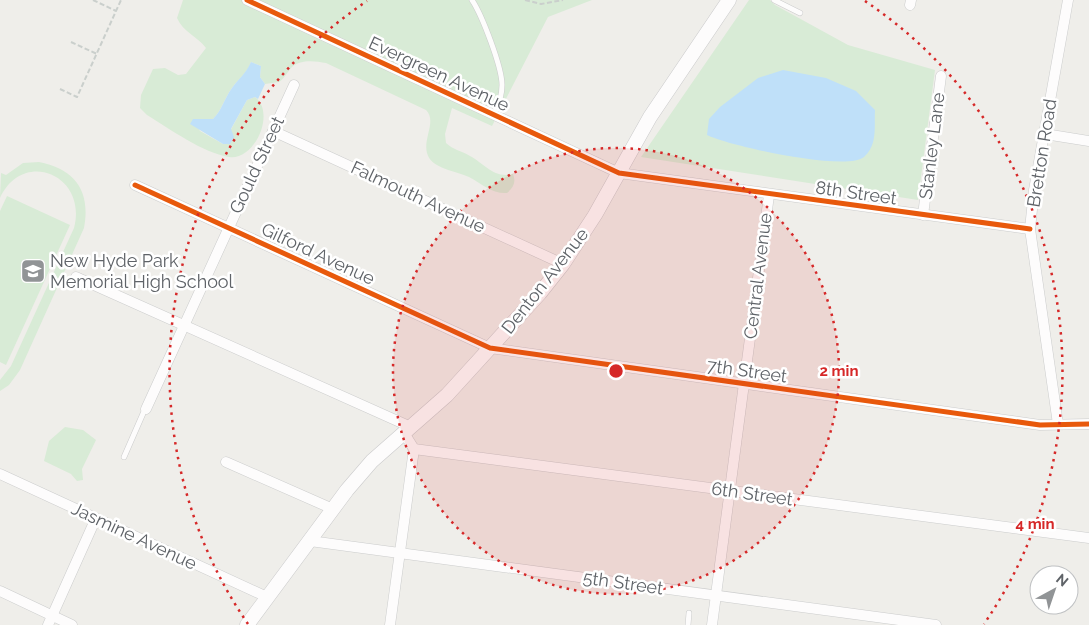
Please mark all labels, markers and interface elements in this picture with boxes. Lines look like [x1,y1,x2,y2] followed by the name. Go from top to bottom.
[366,32,513,115] street label: Evergreen Avenue
[915,91,949,201] street label: Stanley Lane
[1023,97,1060,209] street label: Bretton Road
[225,113,288,217] street label: Gould Street
[348,156,489,237] street label: Falmouth Avenue
[814,176,898,209] street label: 8th Street
[739,211,776,340] street label: Central Avenue
[258,218,379,289] street label: Gilford Avenue
[497,223,593,338] street label: Denton Avenue
[50,250,234,292] place label: New Hyde Park Memorial High School
[20,258,46,284] school or university icon: New Hyde Park Memorial High School
[706,354,788,387] street label: 7th Street
[607,362,625,380] centre of rings
[820,362,858,380] text: 2 min
[710,477,794,510] street label: 6th Street
[68,497,201,574] street label: Jasmine Avenue
[1015,515,1055,533] text: 4 min
[1029,565,1079,615] north arrow
[582,566,665,599] street label: 5th Street
[1053,570,1072,590] text: N

